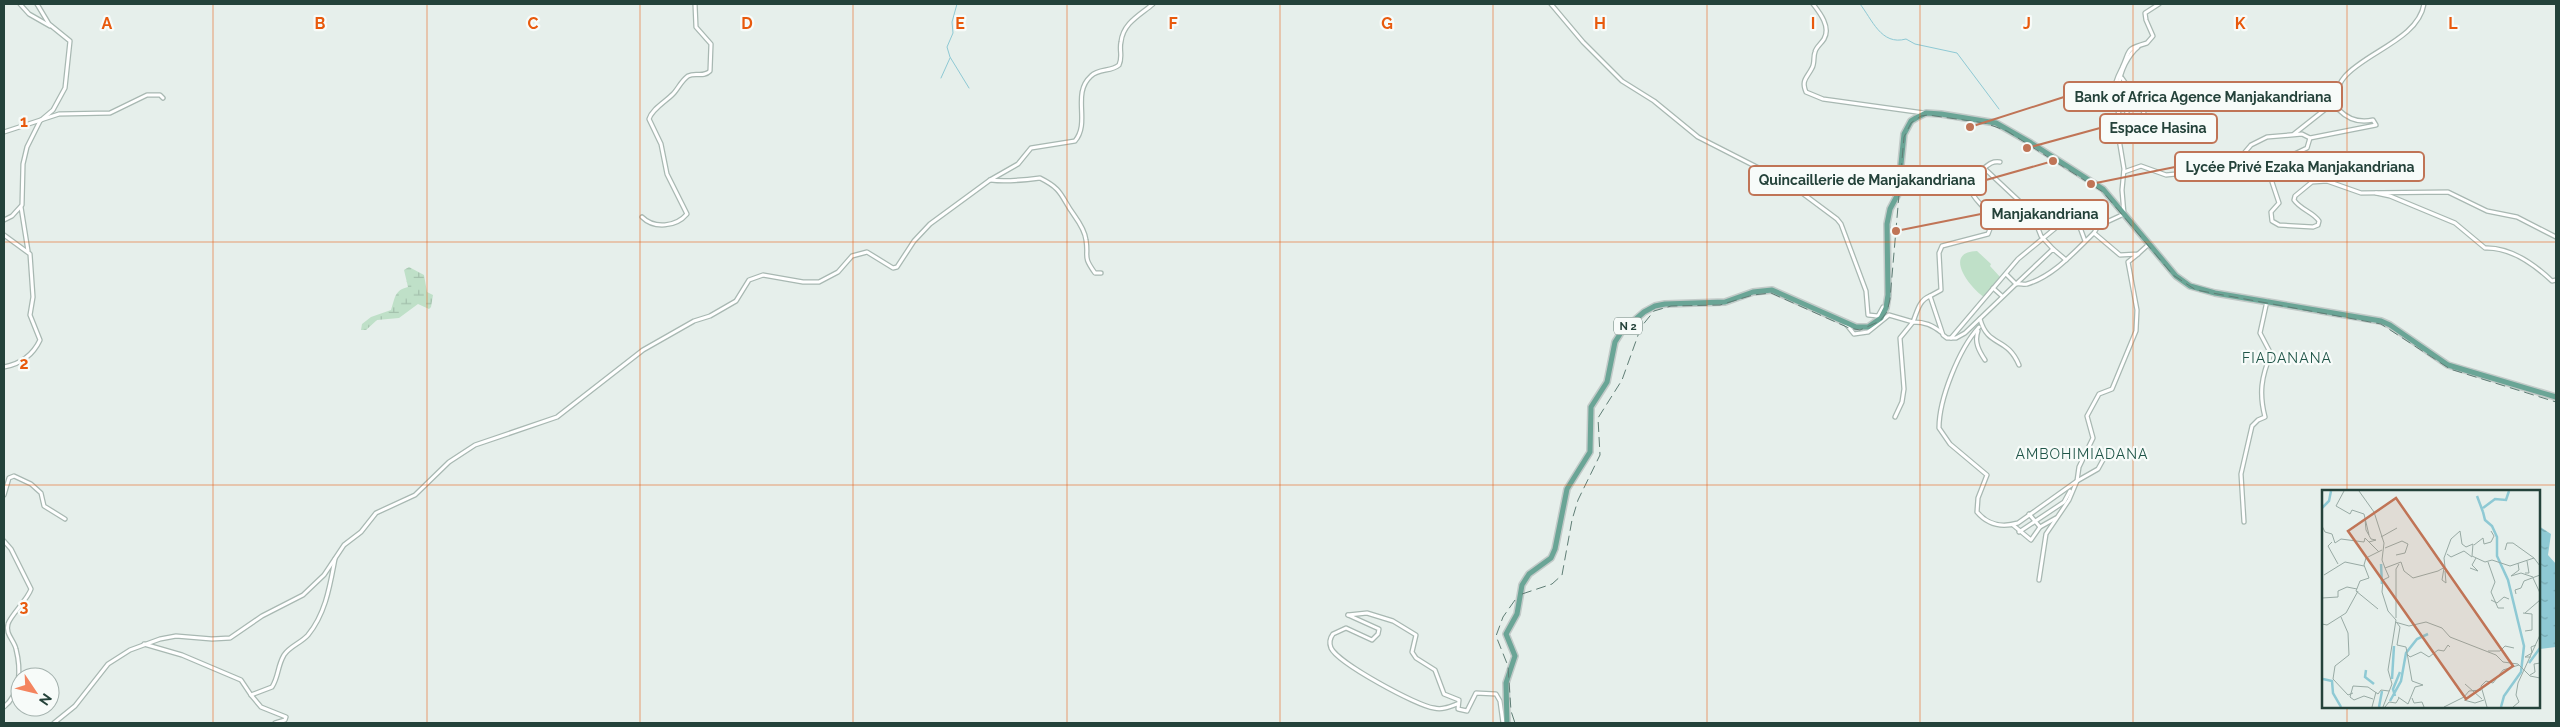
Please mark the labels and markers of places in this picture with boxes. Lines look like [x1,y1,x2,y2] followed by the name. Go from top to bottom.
[2064,82,2342,111] callout: Bank of Africa Agence Manjakandriana
[2100,114,2217,143] callout: Espace Hasina
[2175,152,2424,181] callout: Lycée Privé Ezaka Manjakandriana
[1749,166,1986,195] callout: Quincaillerie de Manjakandriana
[1981,200,2108,229] callout: Manjakandriana

